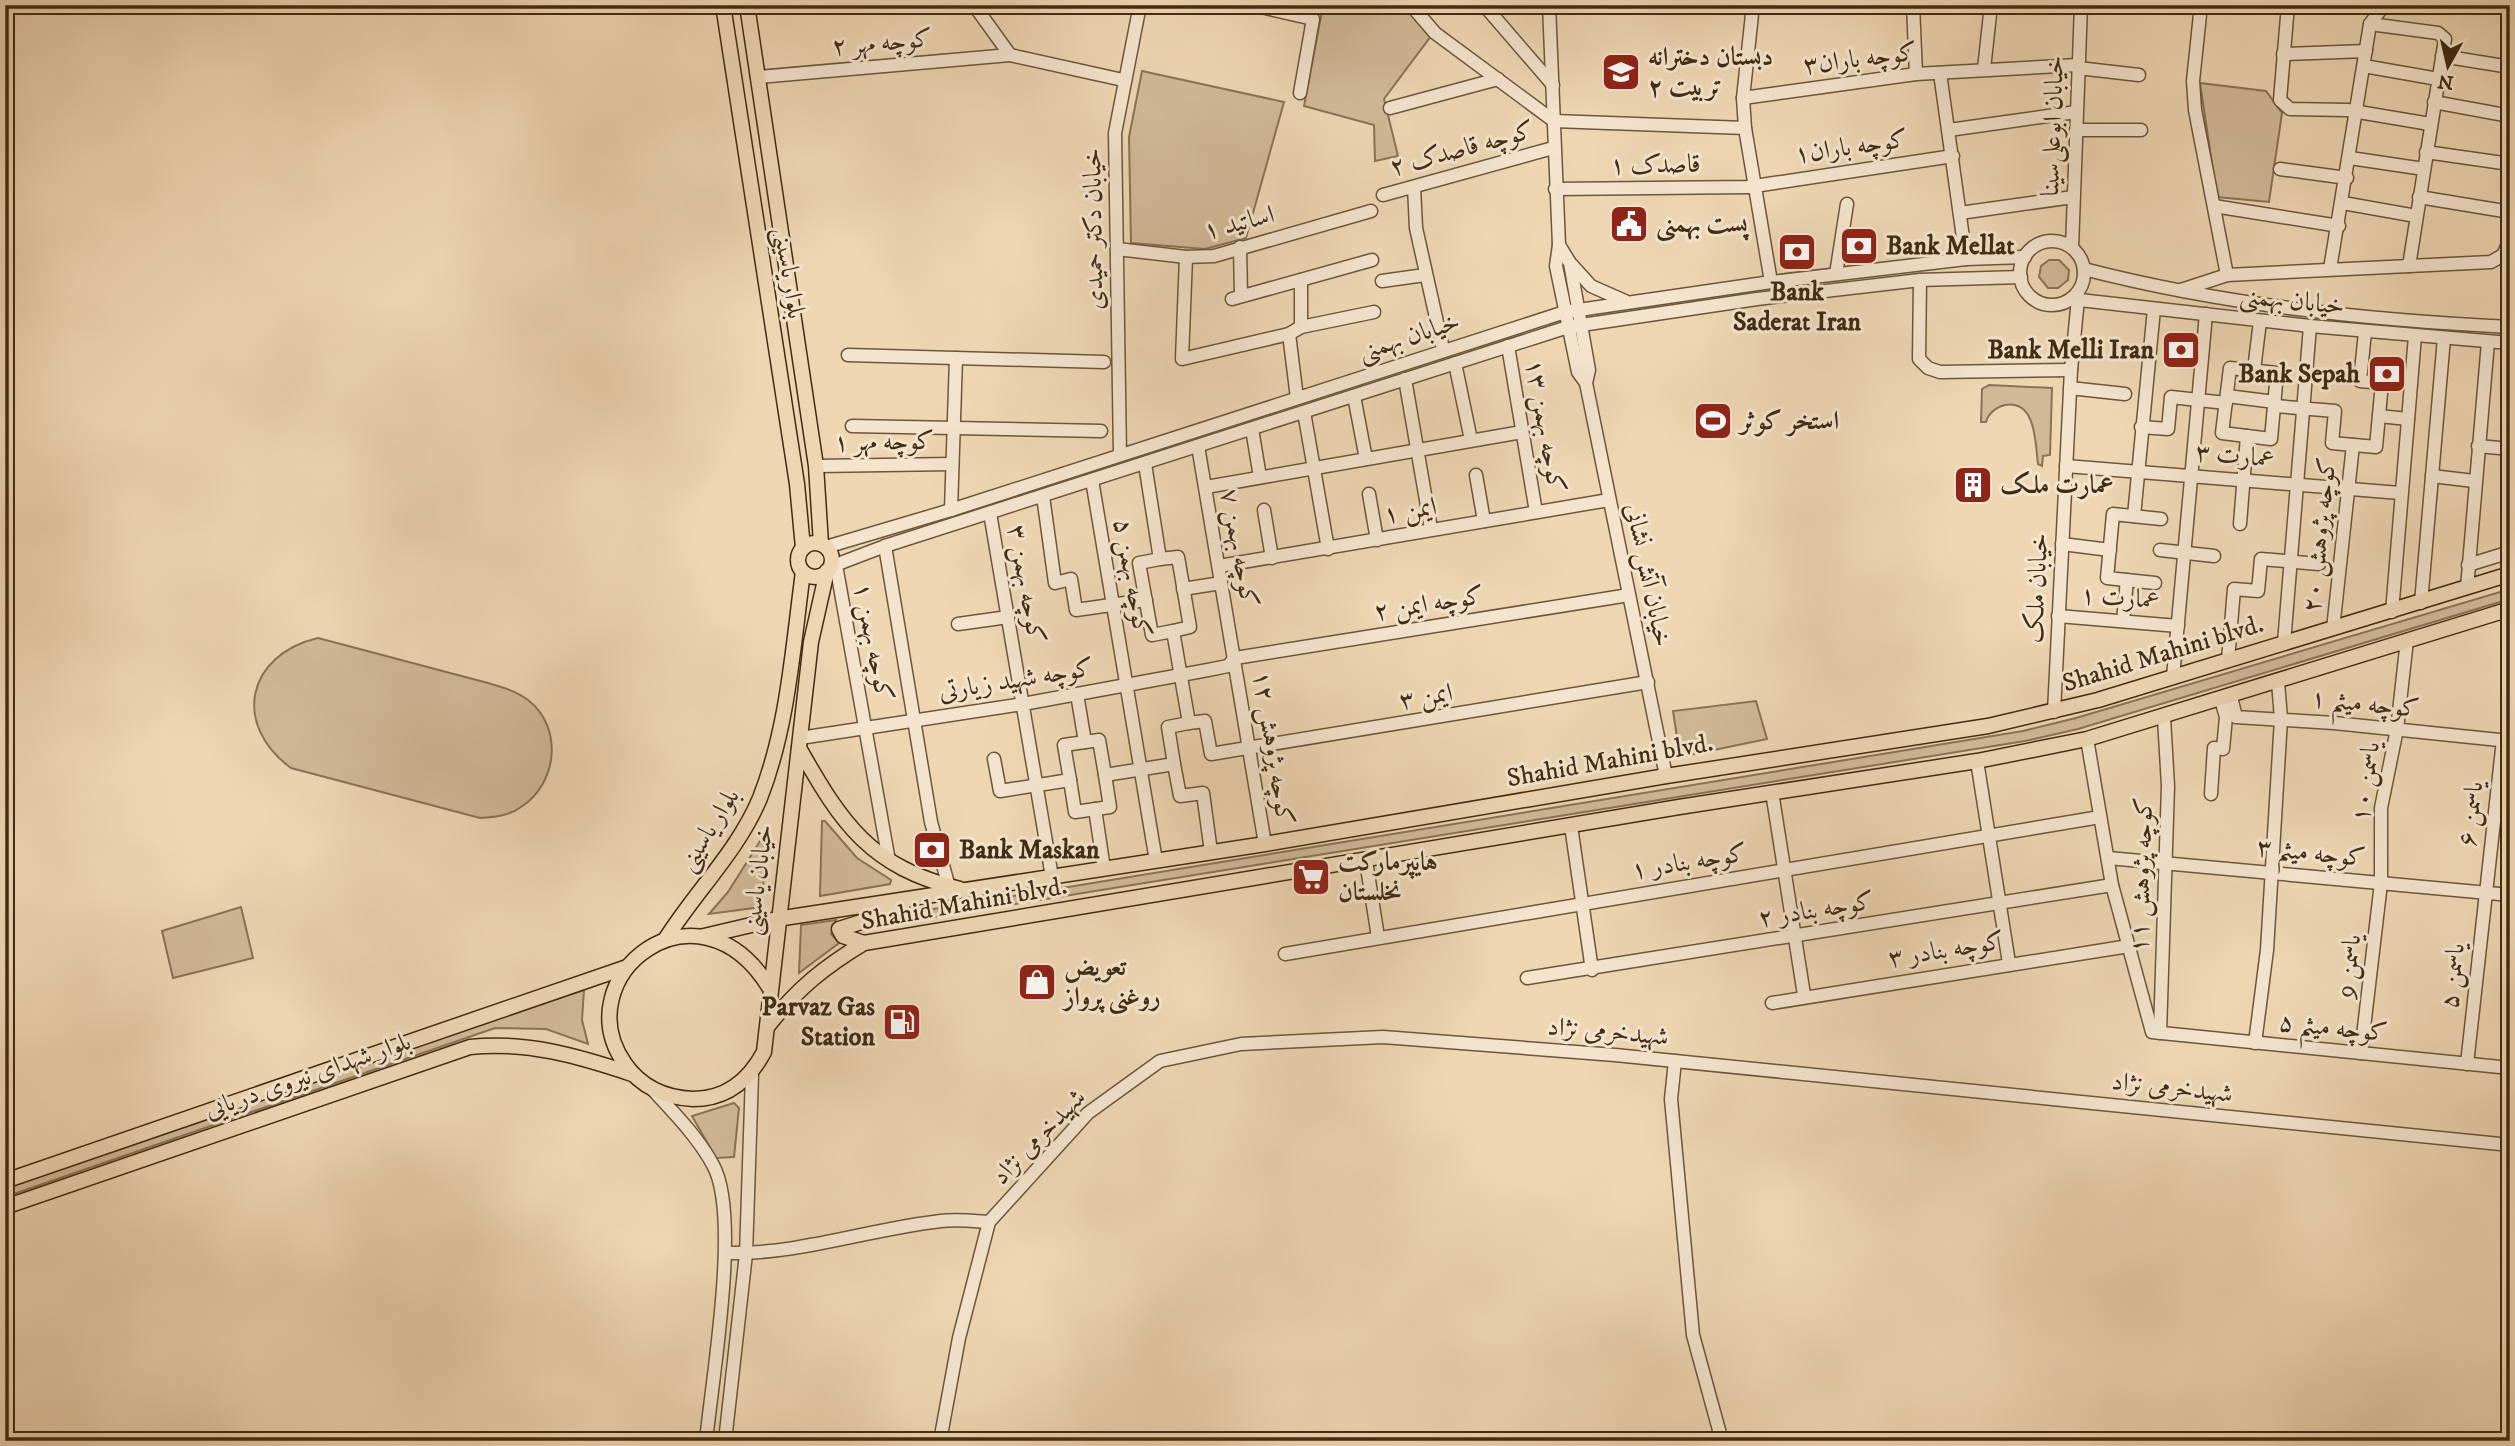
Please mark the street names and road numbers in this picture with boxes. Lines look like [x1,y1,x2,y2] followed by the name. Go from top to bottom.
[830,22,934,64] street label: کوچه مهر ۲
[1801,36,1919,82] street label: کوچه باران۳
[2034,55,2073,197] street label: خیابان ابوعلی‌سینا
[1386,114,1538,184] street label: کوچه قاصدک ۲
[1792,123,1910,171] street label: کوچه باران۱
[1076,148,1112,310] street label: خیابان دکتر حمیدی
[1609,148,1701,182] street label: قاصدک ۱
[1200,198,1278,248] street label: اساتید ۱
[764,225,813,321] street label: بلوار یاسینی
[2238,279,2346,324] street label: خیابان بهمنی
[1354,305,1465,370] street label: خیابان بهمنی
[1517,357,1573,495] street label: کوچه بهمن ۱۳
[833,425,935,459] street label: کوچه مهر ۱
[2194,436,2276,476] street label: عمارت ۳
[2295,456,2345,614] street label: کوچه پژوهش ۲۰
[1212,486,1266,610] street label: کوچه بهمن ۷
[1381,490,1439,532] street label: ایمن ۱
[1617,500,1679,650] street label: خیابان آتش نشانی
[1105,516,1159,640] street label: کوچه بهمن ۵
[999,522,1053,646] street label: کوچه بهمن ۳
[2018,532,2056,644] street label: خیابان ملک
[1372,579,1486,629] street label: کوچه ایمن ۲
[2079,579,2161,617] street label: عمارت ۱
[845,580,901,704] street label: کوچه بهمن ۱
[2058,608,2268,700] street label: Shahid Mahini blvd.
[936,651,1096,709] street label: کوچه شهید زیارتی
[1245,668,1301,828] street label: کوچه پژوهش ۱۲
[1397,676,1455,718] street label: ایمن ۳
[2308,682,2421,734] street label: کوچه میثم ۱
[1504,727,1716,795] street label: Shahid Mahini blvd.
[2344,738,2388,824] street label: یاسمن ۱۰
[2451,777,2492,849] street label: یاسمن ۶
[671,782,748,878] street label: بلوار یاسینی
[2123,797,2161,953] street label: کوچه پژوهش ۱۱
[735,823,782,938] street label: خیابان یاسینی
[2254,831,2367,883] street label: کوچه میثم ۳
[1629,837,1749,887] street label: کوچه بنادر ۱
[858,870,1070,938] street label: Shahid Mahini blvd.
[1756,885,1876,935] street label: کوچه بنادر ۲
[1886,925,2006,975] street label: کوچه بنادر ۳
[2329,930,2370,1002] street label: یاسمن 9
[2433,939,2473,1010] street label: یاسمن ۵
[2276,1006,2389,1058] street label: کوچه میثم ۵
[1546,1010,1670,1054] street label: شهیدخرمی نژاد
[201,1025,415,1127] street label: بلوار شهدای نیروی دریایی
[2110,1065,2234,1111] street label: شهیدخرمی نژاد
[985,1082,1093,1192] street label: شهیدخرمی نژاد

